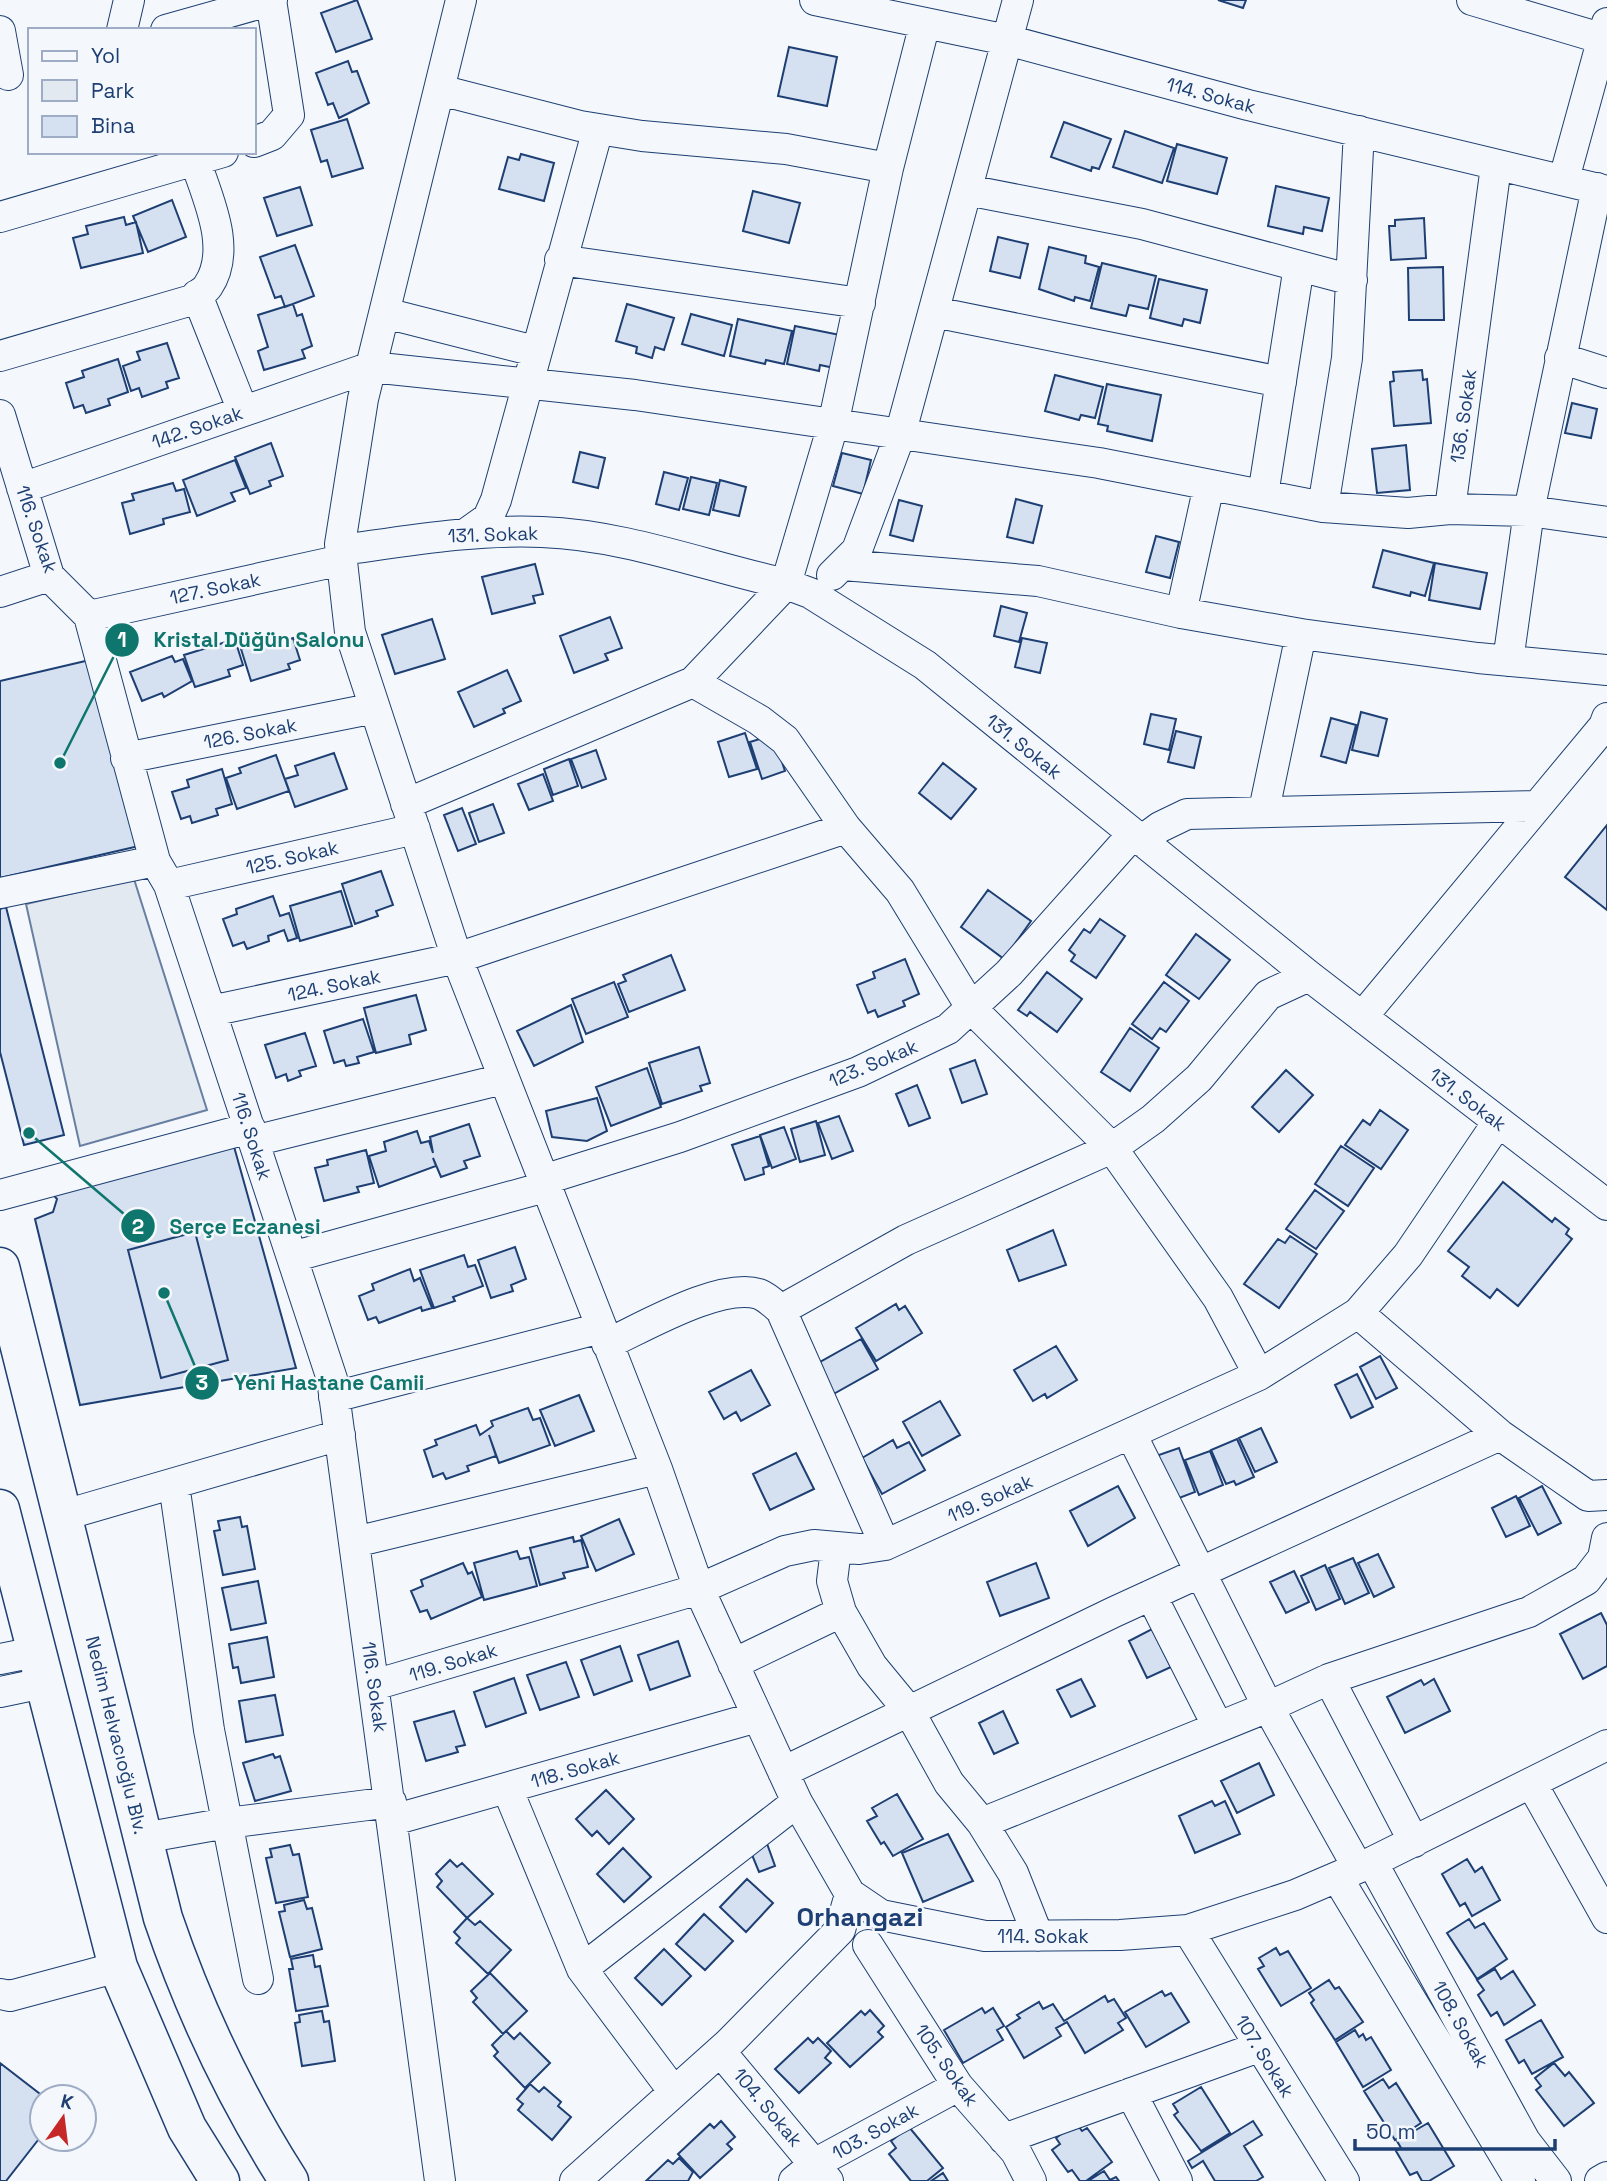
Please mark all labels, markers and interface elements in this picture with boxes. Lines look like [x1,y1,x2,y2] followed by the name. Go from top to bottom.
[28,28,256,154] legend
[91,42,120,69] text: Yol
[1164,72,1258,119] street label: 114. Sokak
[91,77,135,104] text: Park
[91,112,135,139] text: Bina
[1445,367,1482,465] street label: 136. Sokak
[148,400,246,455] street label: 142. Sokak
[10,482,63,576] street label: 116. Sokak
[447,520,539,549] street label: 131. Sokak
[167,567,263,610] street label: 127. Sokak
[105,619,379,661] callout: Kristal Düğün Salonu
[117,626,127,653] text: 1
[153,626,365,653] text: Kristal Düğün Salonu
[981,708,1067,785] street label: 131. Sokak
[201,712,299,755] street label: 126. Sokak
[243,835,341,880] street label: 125. Sokak
[285,963,383,1008] street label: 124. Sokak
[825,1034,922,1093] street label: 123. Sokak
[1424,1062,1511,1137] street label: 131. Sokak
[226,1089,277,1183] street label: 116. Sokak
[120,1205,334,1247] callout: Serçe Eczanesi
[132,1213,144,1240] text: 2
[170,1213,320,1240] text: Serçe Eczanesi
[184,1362,438,1404] callout: Yeni Hastane Camii
[196,1369,208,1396] text: 3
[234,1369,424,1396] text: Yeni Hastane Camii
[944,1469,1037,1528] street label: 119. Sokak
[80,1633,153,1837] street label: Nedim Helvacıoğlu Blv.
[406,1637,500,1688] street label: 119. Sokak
[356,1640,393,1734] street label: 116. Sokak
[528,1745,622,1794] street label: 118. Sokak
[797,1900,923,1934] district label: Orhangazi
[997,1924,1089,1949] street label: 114. Sokak
[1426,1976,1495,2072] street label: 108. Sokak
[1229,2010,1300,2102] street label: 107. Sokak
[909,2019,984,2111] street label: 105. Sokak
[727,2063,808,2152] street label: 104. Sokak
[28,2083,98,2153] north arrow
[58,2088,76,2116] text: K
[828,2097,923,2165] street label: 103. Sokak
[1355,2108,1554,2152] scale bar
[1366,2118,1416,2145] text: 50 m

